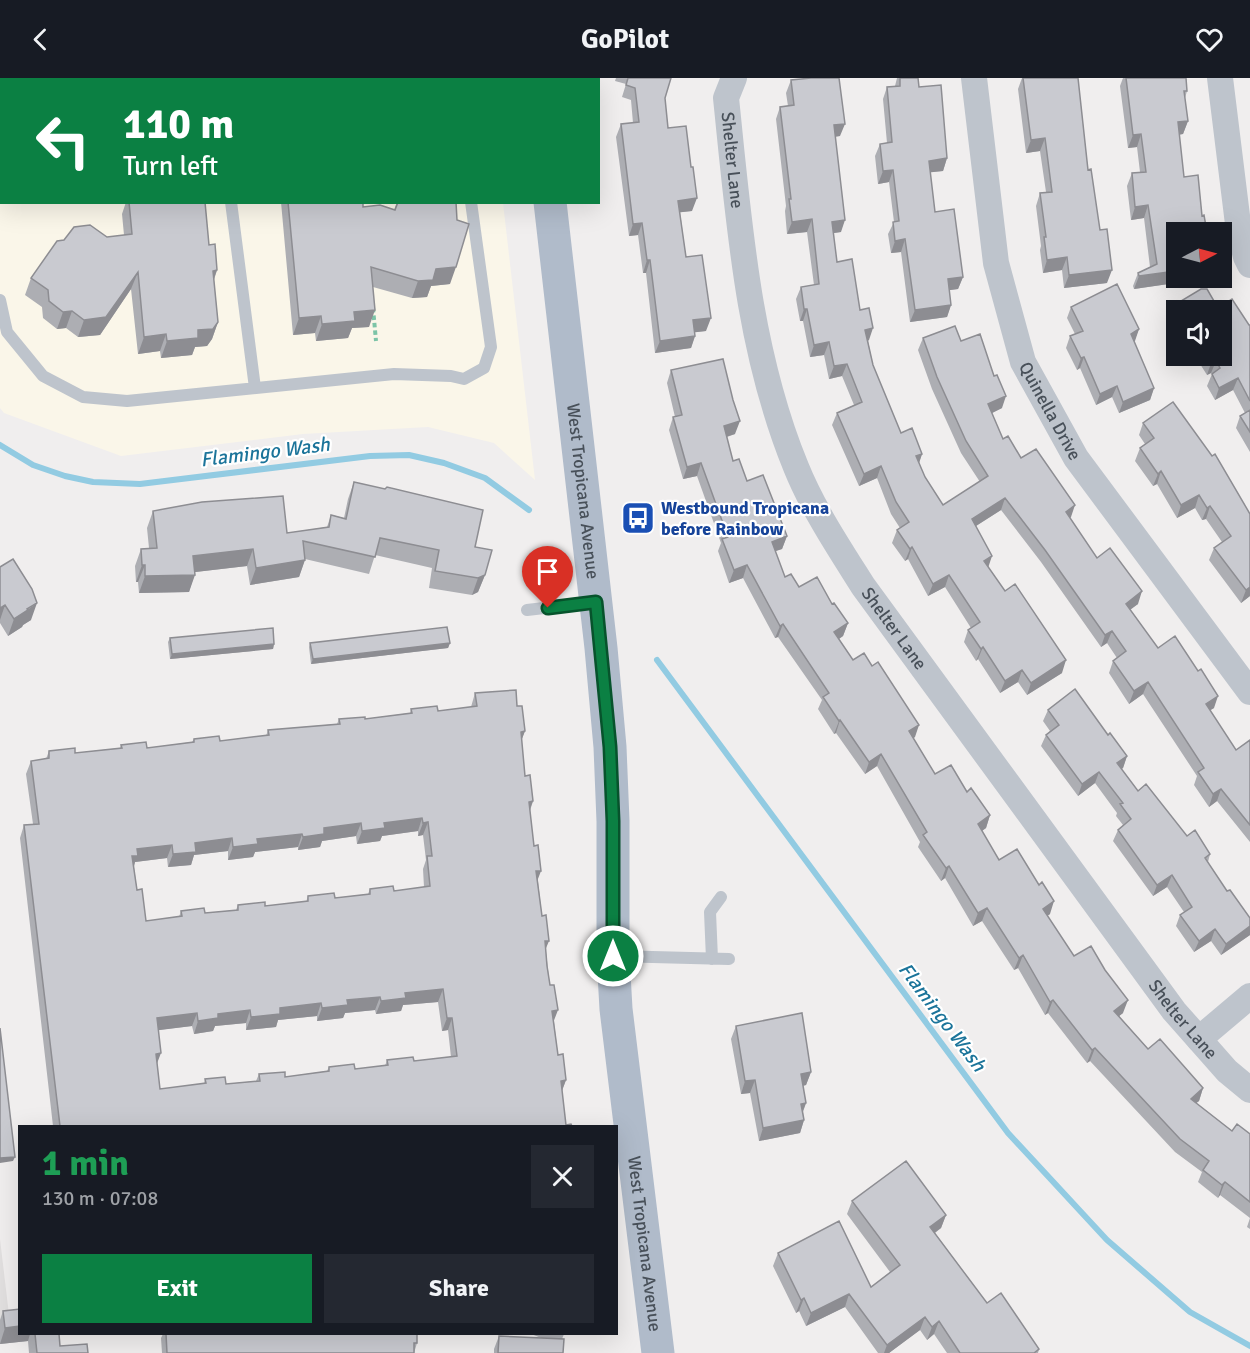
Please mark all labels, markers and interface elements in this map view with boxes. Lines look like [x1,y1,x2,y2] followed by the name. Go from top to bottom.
[24,23,57,56] icon: back
[581,23,669,56] text: GoPilot
[1193,23,1226,56] icon: heart
[123,99,234,150] text: 110 m
[24,102,102,180] icon: left
[716,111,748,209] street label: Shelter Lane
[123,150,218,183] text: Turn left
[1166,222,1232,288] north arrow
[1166,222,1232,366] map controls
[1166,300,1232,366] button: sound
[1014,358,1086,464] street label: Quinella Drive
[562,402,604,580] street label: West Tropicana Avenue
[199,432,332,472] water label: Flamingo Wash
[661,497,829,540] place label: Westbound Tropicana before Rainbow
[620,500,656,536] bus stop icon: Westbound Tropicana before Rainbow
[522,546,573,608] pin
[531,555,564,588] icon: arrive
[857,583,932,674] street label: Shelter Lane
[581,924,645,988] position arrow
[893,958,992,1077] water label: Flamingo Wash
[1144,975,1222,1064] street label: Shelter Lane
[42,1141,129,1186] text: 1 min
[531,1145,594,1208] button: close
[623,1155,666,1333] street label: West Tropicana Avenue
[42,1186,158,1211] text: 130 m · 07:08
[42,1254,312,1323] button: Exit
[324,1254,594,1323] button: Share

